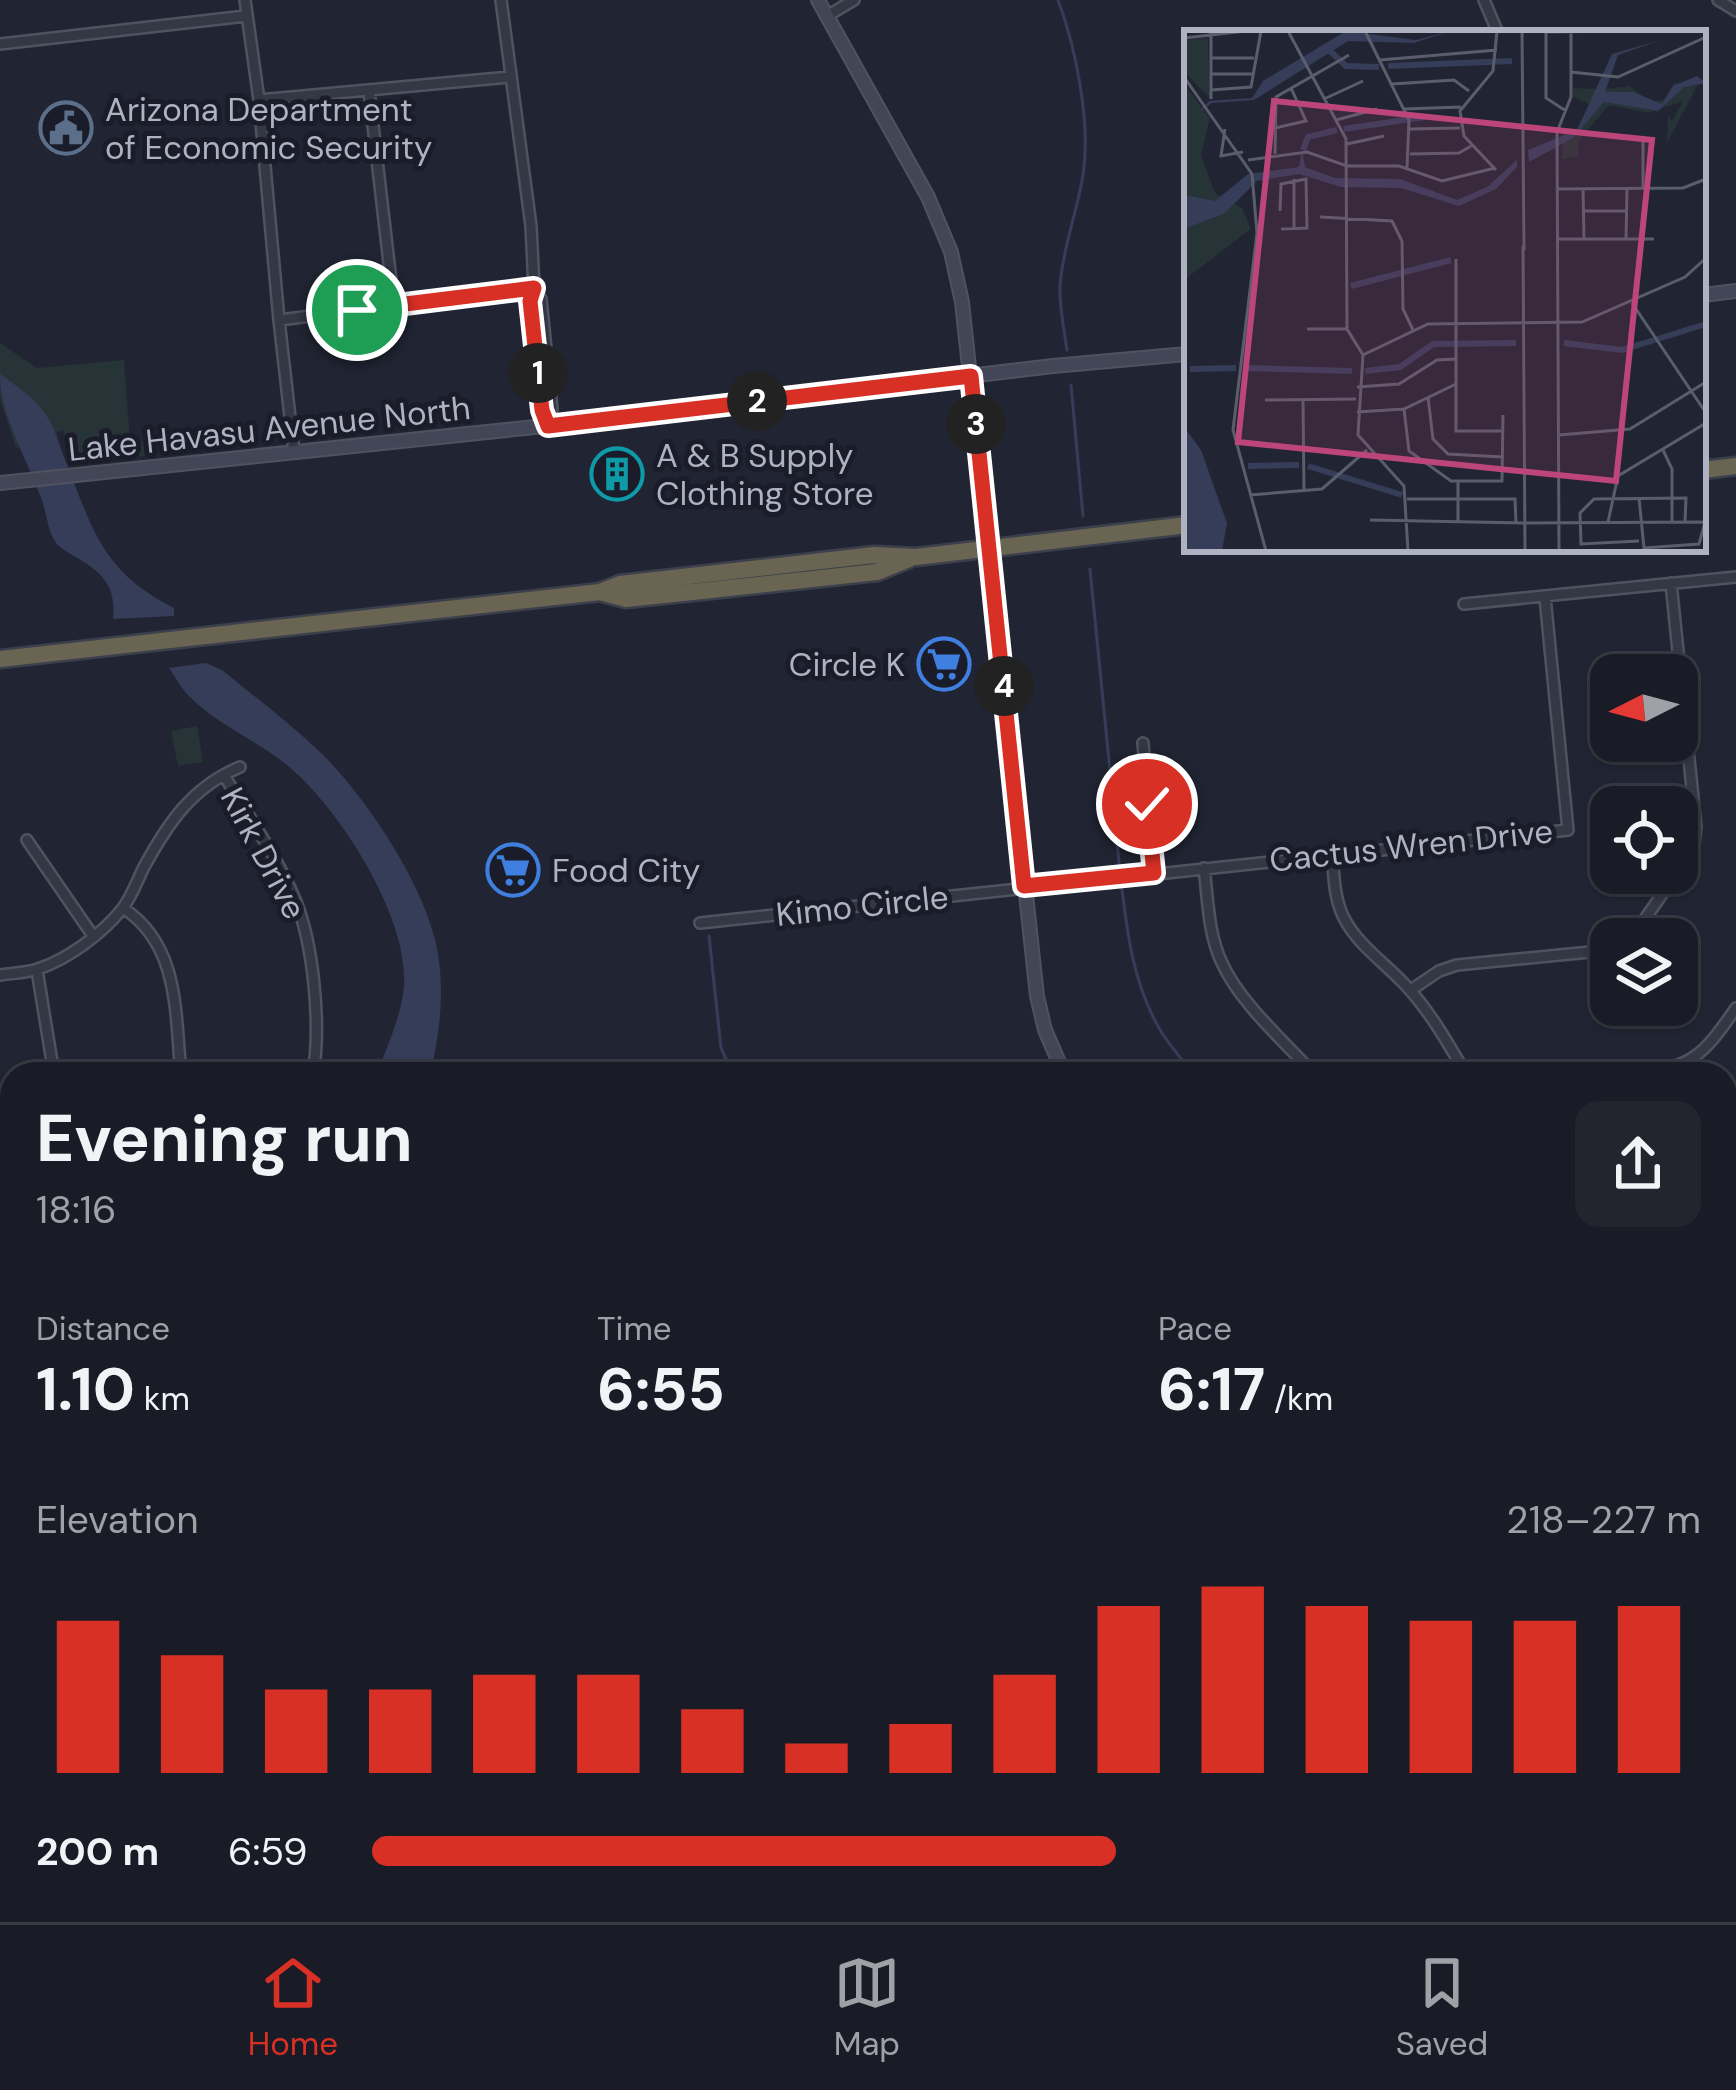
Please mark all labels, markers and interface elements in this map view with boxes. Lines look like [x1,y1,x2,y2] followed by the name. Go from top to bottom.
[1184,30,1706,552] inset map
[105,88,432,169] place label: Arizona Department of Economic Security
[38,100,94,156] public building icon: Arizona Department of Economic Security
[306,259,408,361] pin
[324,277,390,343] icon: arrive
[508,343,568,403] pin: 1
[532,351,544,394] text: 1
[727,371,787,431] pin: 2
[747,379,767,422] text: 2
[66,386,472,471] street label: Lake Havasu Avenue North
[946,394,1006,454] pin: 3
[966,402,986,445] text: 3
[656,434,873,515] place label: A & B Supply Clothing Store
[589,446,645,502] building icon: A & B Supply Clothing Store
[916,636,972,692] supermarket icon: Circle K
[789,643,905,686] place label: Circle K
[1590,654,1698,762] north arrow
[1590,654,1698,1026] map controls
[974,656,1034,716] pin: 4
[993,664,1015,707] text: 4
[1096,753,1198,855] pin
[1114,771,1180,837] icon: check
[211,780,316,926] street label: Kirk Drive
[1590,786,1698,894] button: locate
[1267,809,1555,882] street label: Cactus Wren Drive
[485,842,541,898] supermarket icon: Food City
[552,849,700,892] place label: Food City
[774,875,950,936] street label: Kimo Circle
[1590,918,1698,1026] button: layers
[36,1096,413,1181] text: Evening run
[1575,1101,1701,1227] button: share
[36,1184,116,1235] text: 18:16
[36,1307,170,1350] text: Distance
[597,1307,672,1350] text: Time
[1158,1307,1232,1350] text: Pace
[36,1350,135,1429] text: 1.10
[597,1350,725,1429] text: 6:55
[1158,1350,1265,1429] text: 6:17
[135,1377,190,1420] text: km
[1265,1377,1333,1420] text: /km
[36,1494,199,1545] text: Elevation
[1506,1494,1701,1545] text: 218–227 m
[36,1826,159,1877] text: 200 m
[228,1826,308,1877] text: 6:59
[248,1950,338,2065] tab: Home
[834,1950,900,2065] tab: Map
[1396,1950,1488,2065] tab: Saved

